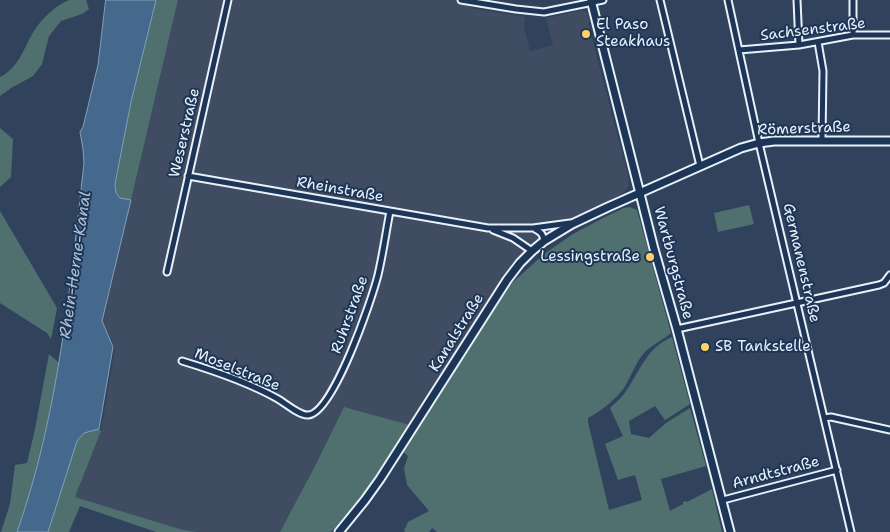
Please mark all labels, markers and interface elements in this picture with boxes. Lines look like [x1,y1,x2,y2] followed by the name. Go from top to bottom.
[759,15,867,45] street label: Sachsenstraße
[596,16,671,51] place label: El Paso Steakhaus
[580,28,592,40] marker: El Paso Steakhaus
[166,87,204,179] street label: Weserstraße
[757,118,851,140] street label: Römerstraße
[295,173,385,207] street label: Rheinstraße
[56,190,96,340] water label: Rhein-Herne-Kanal
[778,201,824,325] street label: Germanenstraße
[649,205,697,321] street label: Wartburgstraße
[540,248,640,266] place label: Lessingstraße
[644,251,656,263] marker: Lessingstraße
[328,274,372,356] street label: Ruhrstraße
[426,291,488,375] street label: Kanalstraße
[715,338,811,356] place label: SB Tankstelle
[699,341,711,353] marker: SB Tankstelle
[192,345,282,395] street label: Moselstraße
[730,453,822,493] street label: Arndtstraße

